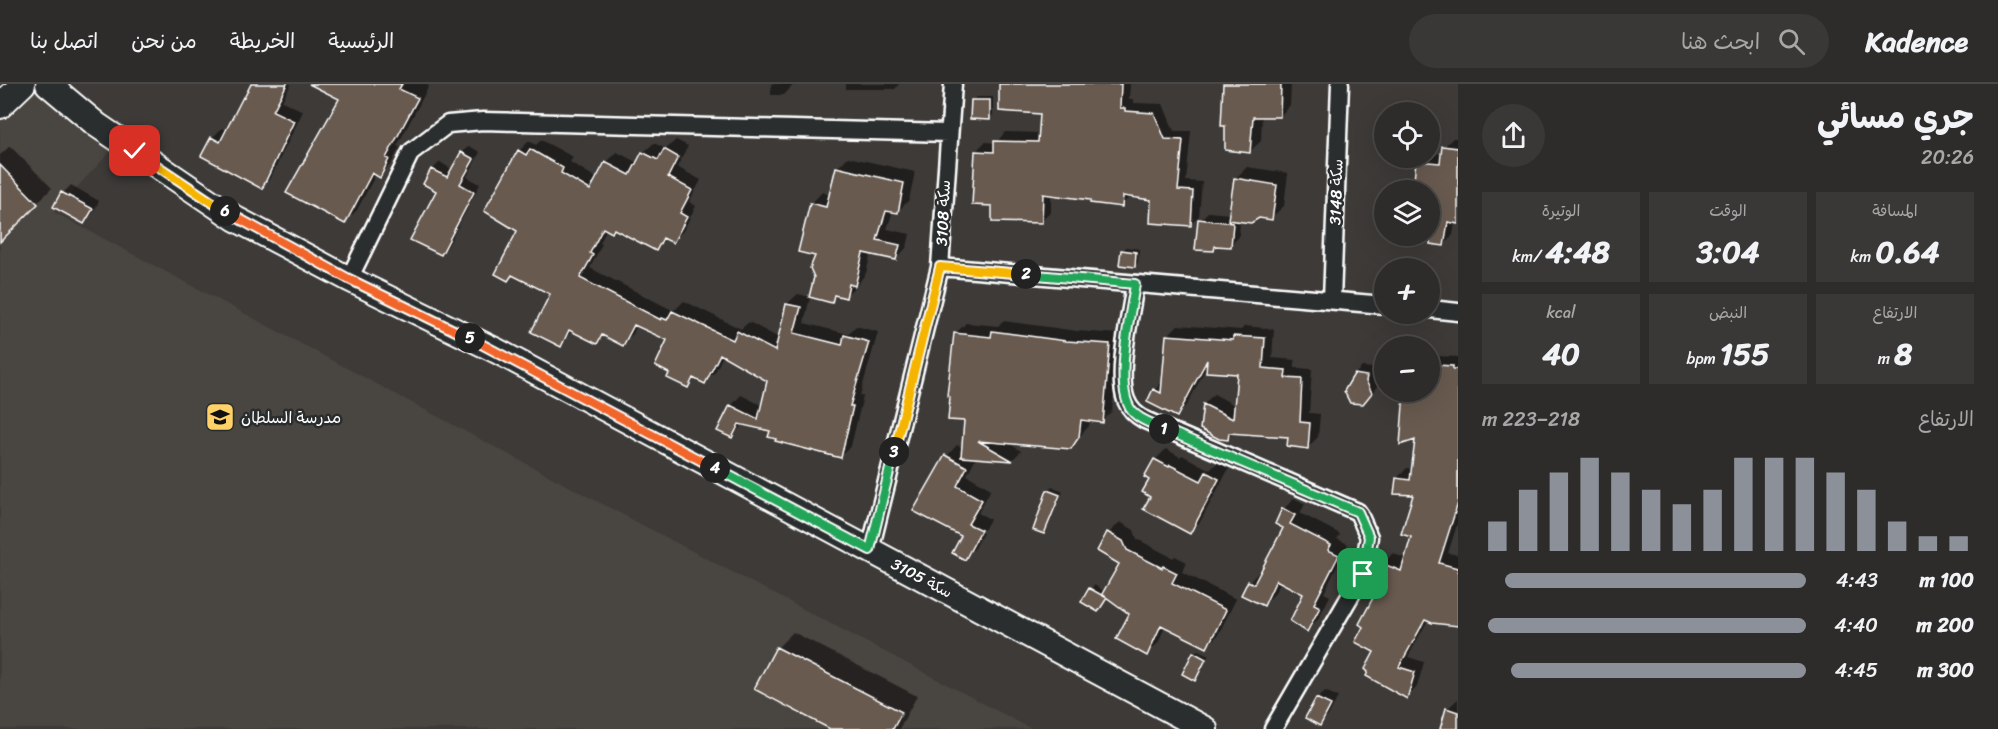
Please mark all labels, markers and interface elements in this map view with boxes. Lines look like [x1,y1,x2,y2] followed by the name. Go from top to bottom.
[1409,14,1829,68] search box
[1865,17,1968,66] text: Kadence
[30,22,98,60] text: اتصل بنا
[131,22,197,60] text: من نحن
[230,22,295,60] text: الخريطة
[328,22,394,60] text: الرئيسية
[1681,22,1760,61] text: ابحث هنا
[1775,25,1808,58] icon: search
[1817,88,1974,146] text: جري مسائي
[1374,102,1440,402] map controls
[1374,102,1440,168] button: locate
[1482,104,1545,167] button: share
[109,125,160,176] pin
[118,134,151,167] icon: check
[1921,140,1974,175] text: 20:26
[1320,158,1352,226] street label: سكة 3148
[927,179,959,247] street label: سكة 3108
[1374,180,1440,246] button: layers
[210,196,240,226] pin: 6
[220,196,230,225] text: 6
[1542,196,1580,225] text: الوتيرة
[1709,196,1747,225] text: الوقت
[1872,196,1918,225] text: المسافة
[1545,225,1610,279] text: 4:48
[1696,225,1760,279] text: 3:04
[1876,225,1939,279] text: 0.64
[1512,242,1545,271] text: /km
[1851,242,1876,271] text: km
[1374,258,1440,324] button: +
[1011,259,1041,289] pin: 2
[1021,259,1031,288] text: 2
[1546,298,1576,327] text: kcal
[1709,298,1747,327] text: النبض
[1873,298,1917,327] text: الارتفاع
[455,323,485,353] pin: 5
[465,323,475,352] text: 5
[1542,327,1580,381] text: 40
[1720,327,1770,381] text: 155
[1894,327,1912,381] text: 8
[1374,336,1440,402] button: −
[1686,344,1720,373] text: bpm
[1878,344,1894,373] text: m
[204,401,236,433] school or university icon: مدرسة السلطان
[1482,402,1580,437] text: 218–223 m
[1918,402,1974,437] text: الارتفاع
[241,403,341,432] place label: مدرسة السلطان
[1149,414,1179,444] pin: 1
[1161,414,1167,443] text: 1
[879,437,909,467] pin: 3
[890,437,898,466] text: 3
[700,453,730,483] pin: 4
[710,453,720,482] text: 4
[1337,548,1388,599] pin
[886,550,958,606] street label: سكة 3105
[1346,557,1379,590] icon: arrive
[1836,563,1878,598] text: 4:43
[1920,563,1974,598] text: 100 m
[1834,608,1878,643] text: 4:40
[1917,608,1974,643] text: 200 m
[1835,653,1878,688] text: 4:45
[1917,653,1974,688] text: 300 m

